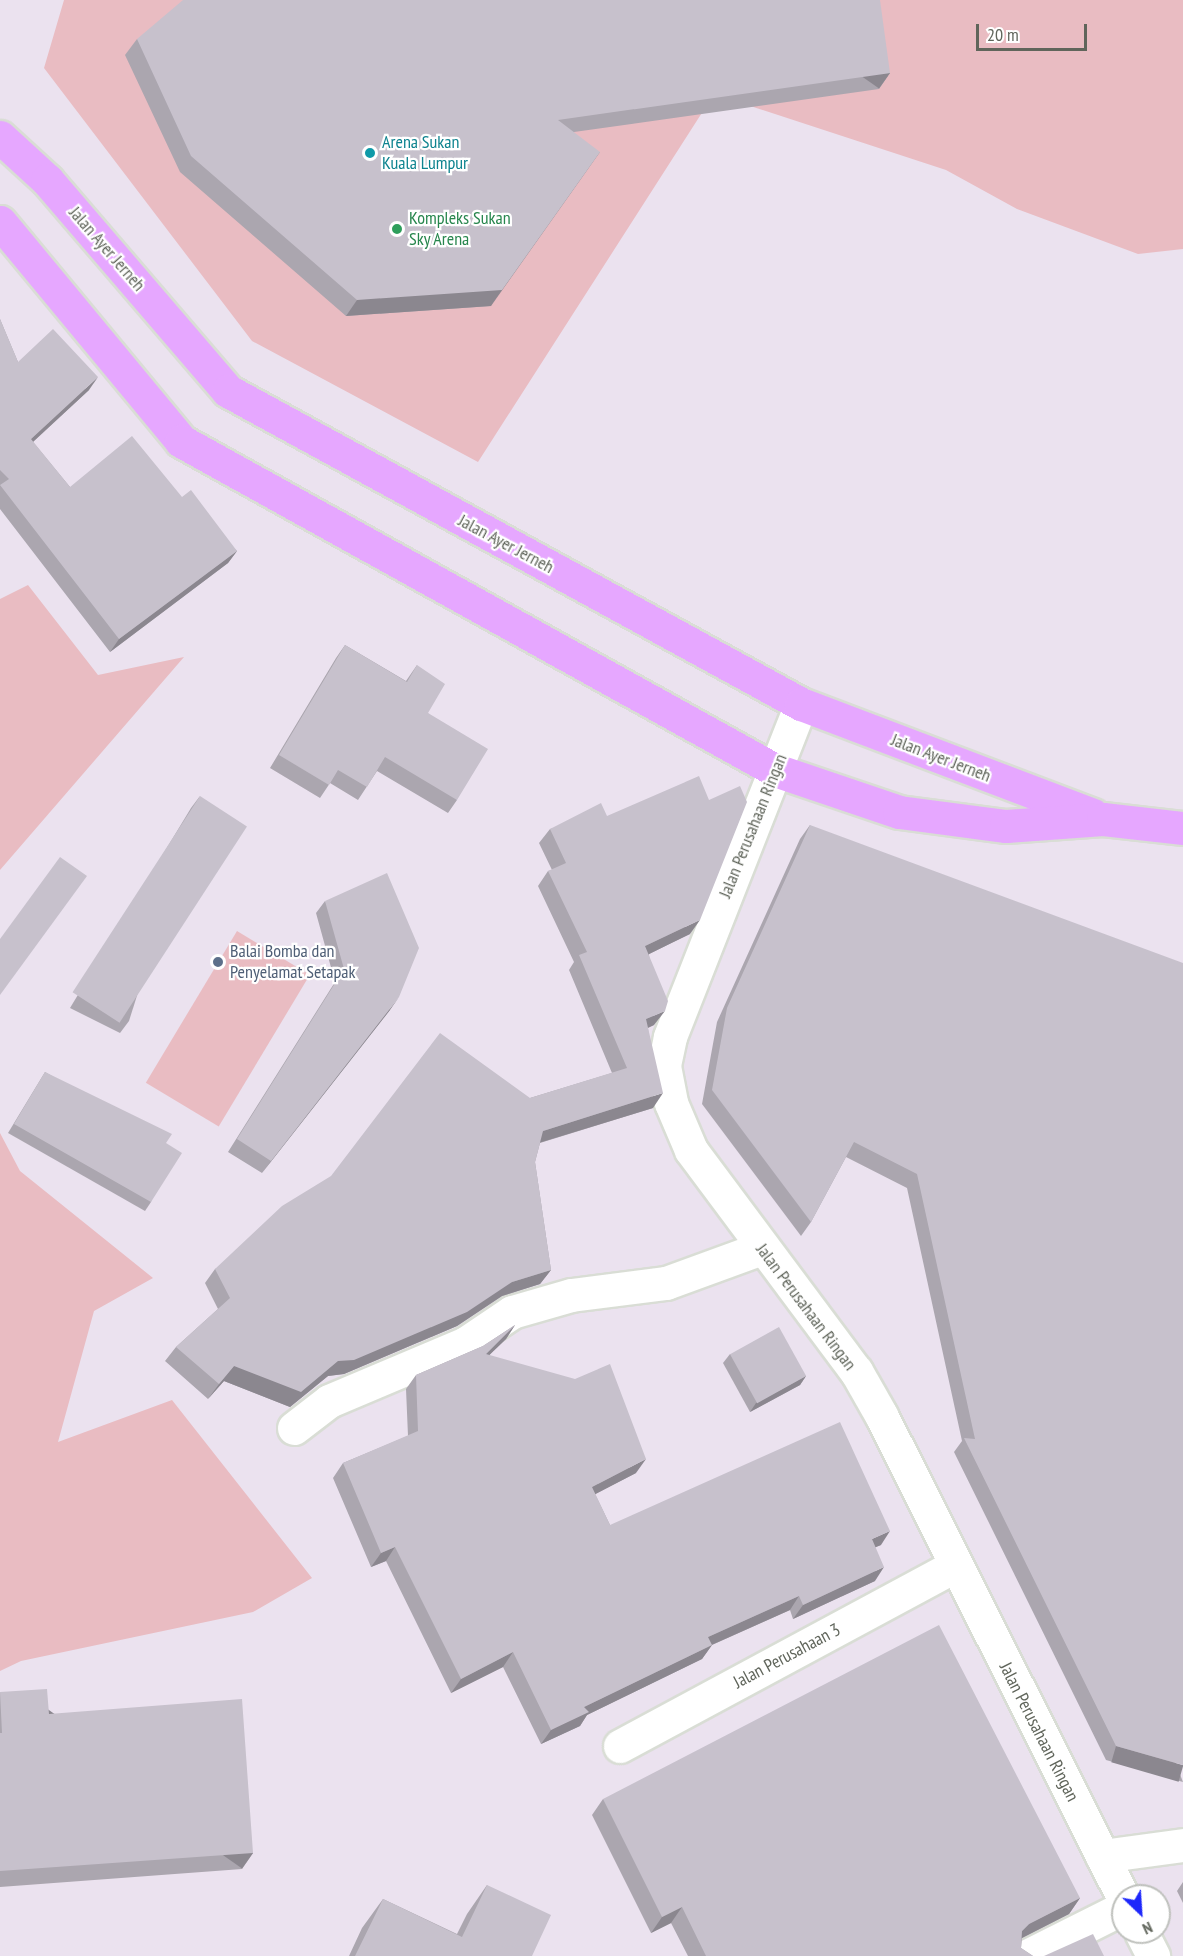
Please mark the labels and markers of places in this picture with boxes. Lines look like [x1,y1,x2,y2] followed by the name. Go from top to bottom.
[382,132,468,174] place label: Arena Sukan Kuala Lumpur
[363,146,377,160] marker: Arena Sukan Kuala Lumpur
[409,208,511,250] place label: Kompleks Sukan Sky Arena
[390,222,404,236] marker: Kompleks Sukan Sky Arena
[230,941,356,984] place label: Balai Bomba dan Penyelamat Setapak
[211,955,225,969] marker: Balai Bomba dan Penyelamat Setapak

